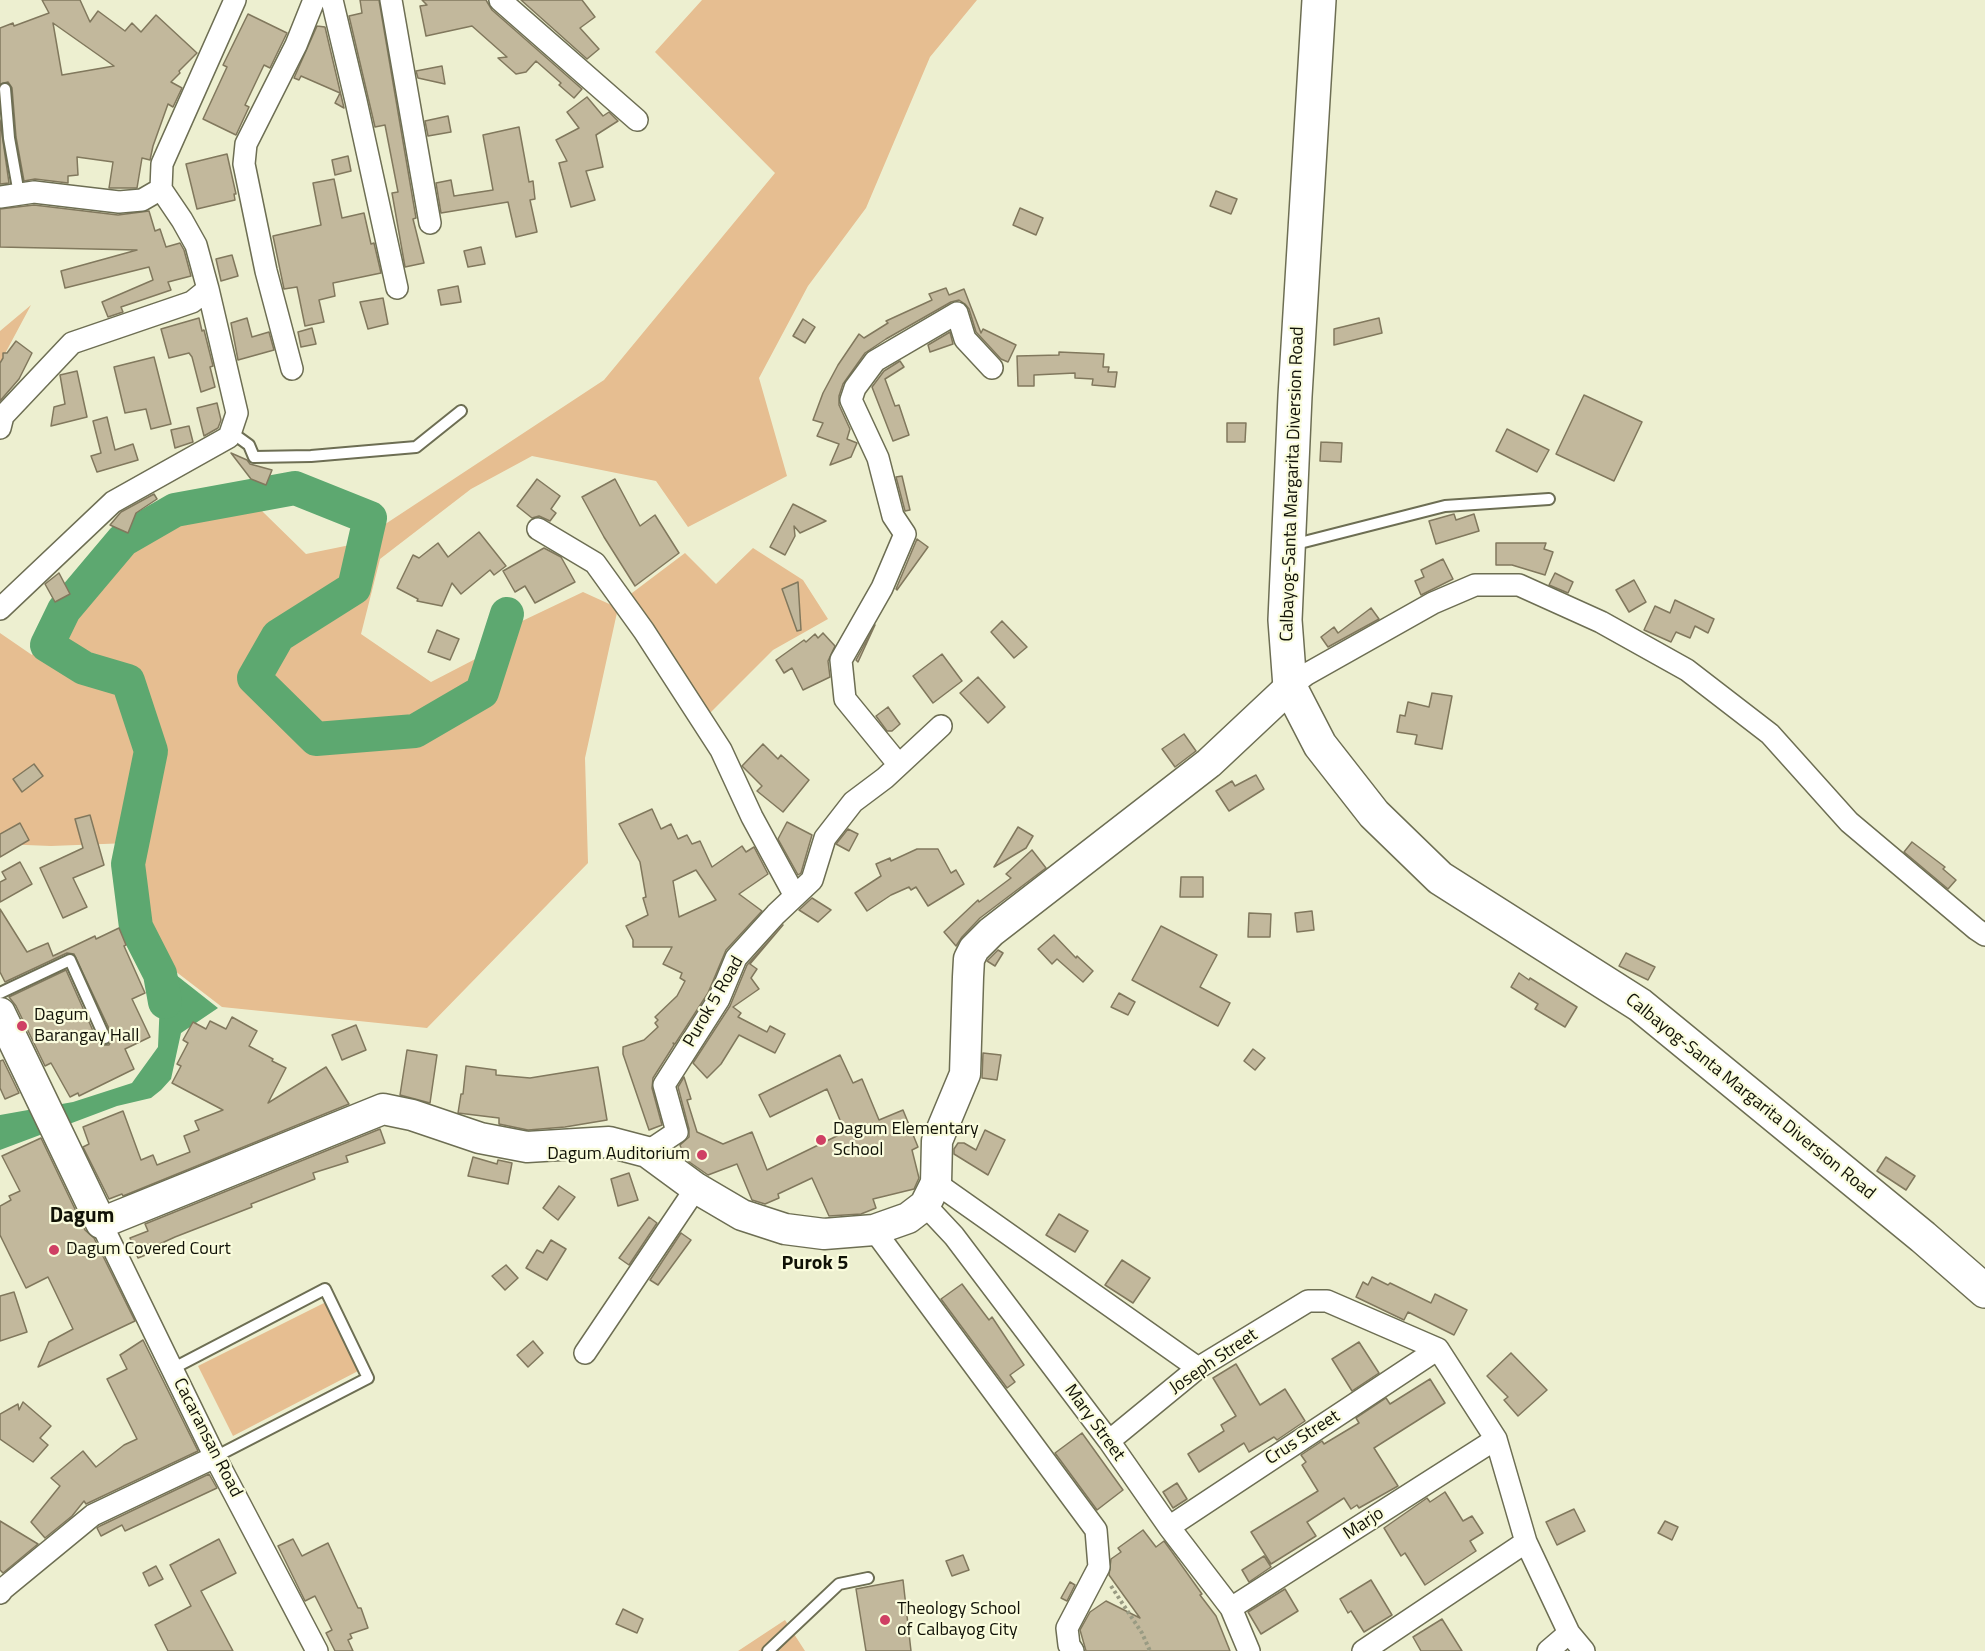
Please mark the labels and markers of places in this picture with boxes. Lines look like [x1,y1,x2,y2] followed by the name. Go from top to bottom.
[34,1005,139,1048] place label: Dagum Barangay Hall
[15,1019,29,1033] marker: Dagum Barangay Hall
[833,1119,979,1162] place label: Dagum Elementary School
[814,1133,828,1147] marker: Dagum Elementary School
[547,1144,690,1166] place label: Dagum Auditorium
[695,1148,709,1162] marker: Dagum Auditorium
[66,1239,231,1261] place label: Dagum Covered Court
[47,1243,61,1257] marker: Dagum Covered Court
[897,1599,1021,1642] place label: Theology School of Calbayog City
[878,1613,892,1627] marker: Theology School of Calbayog City

